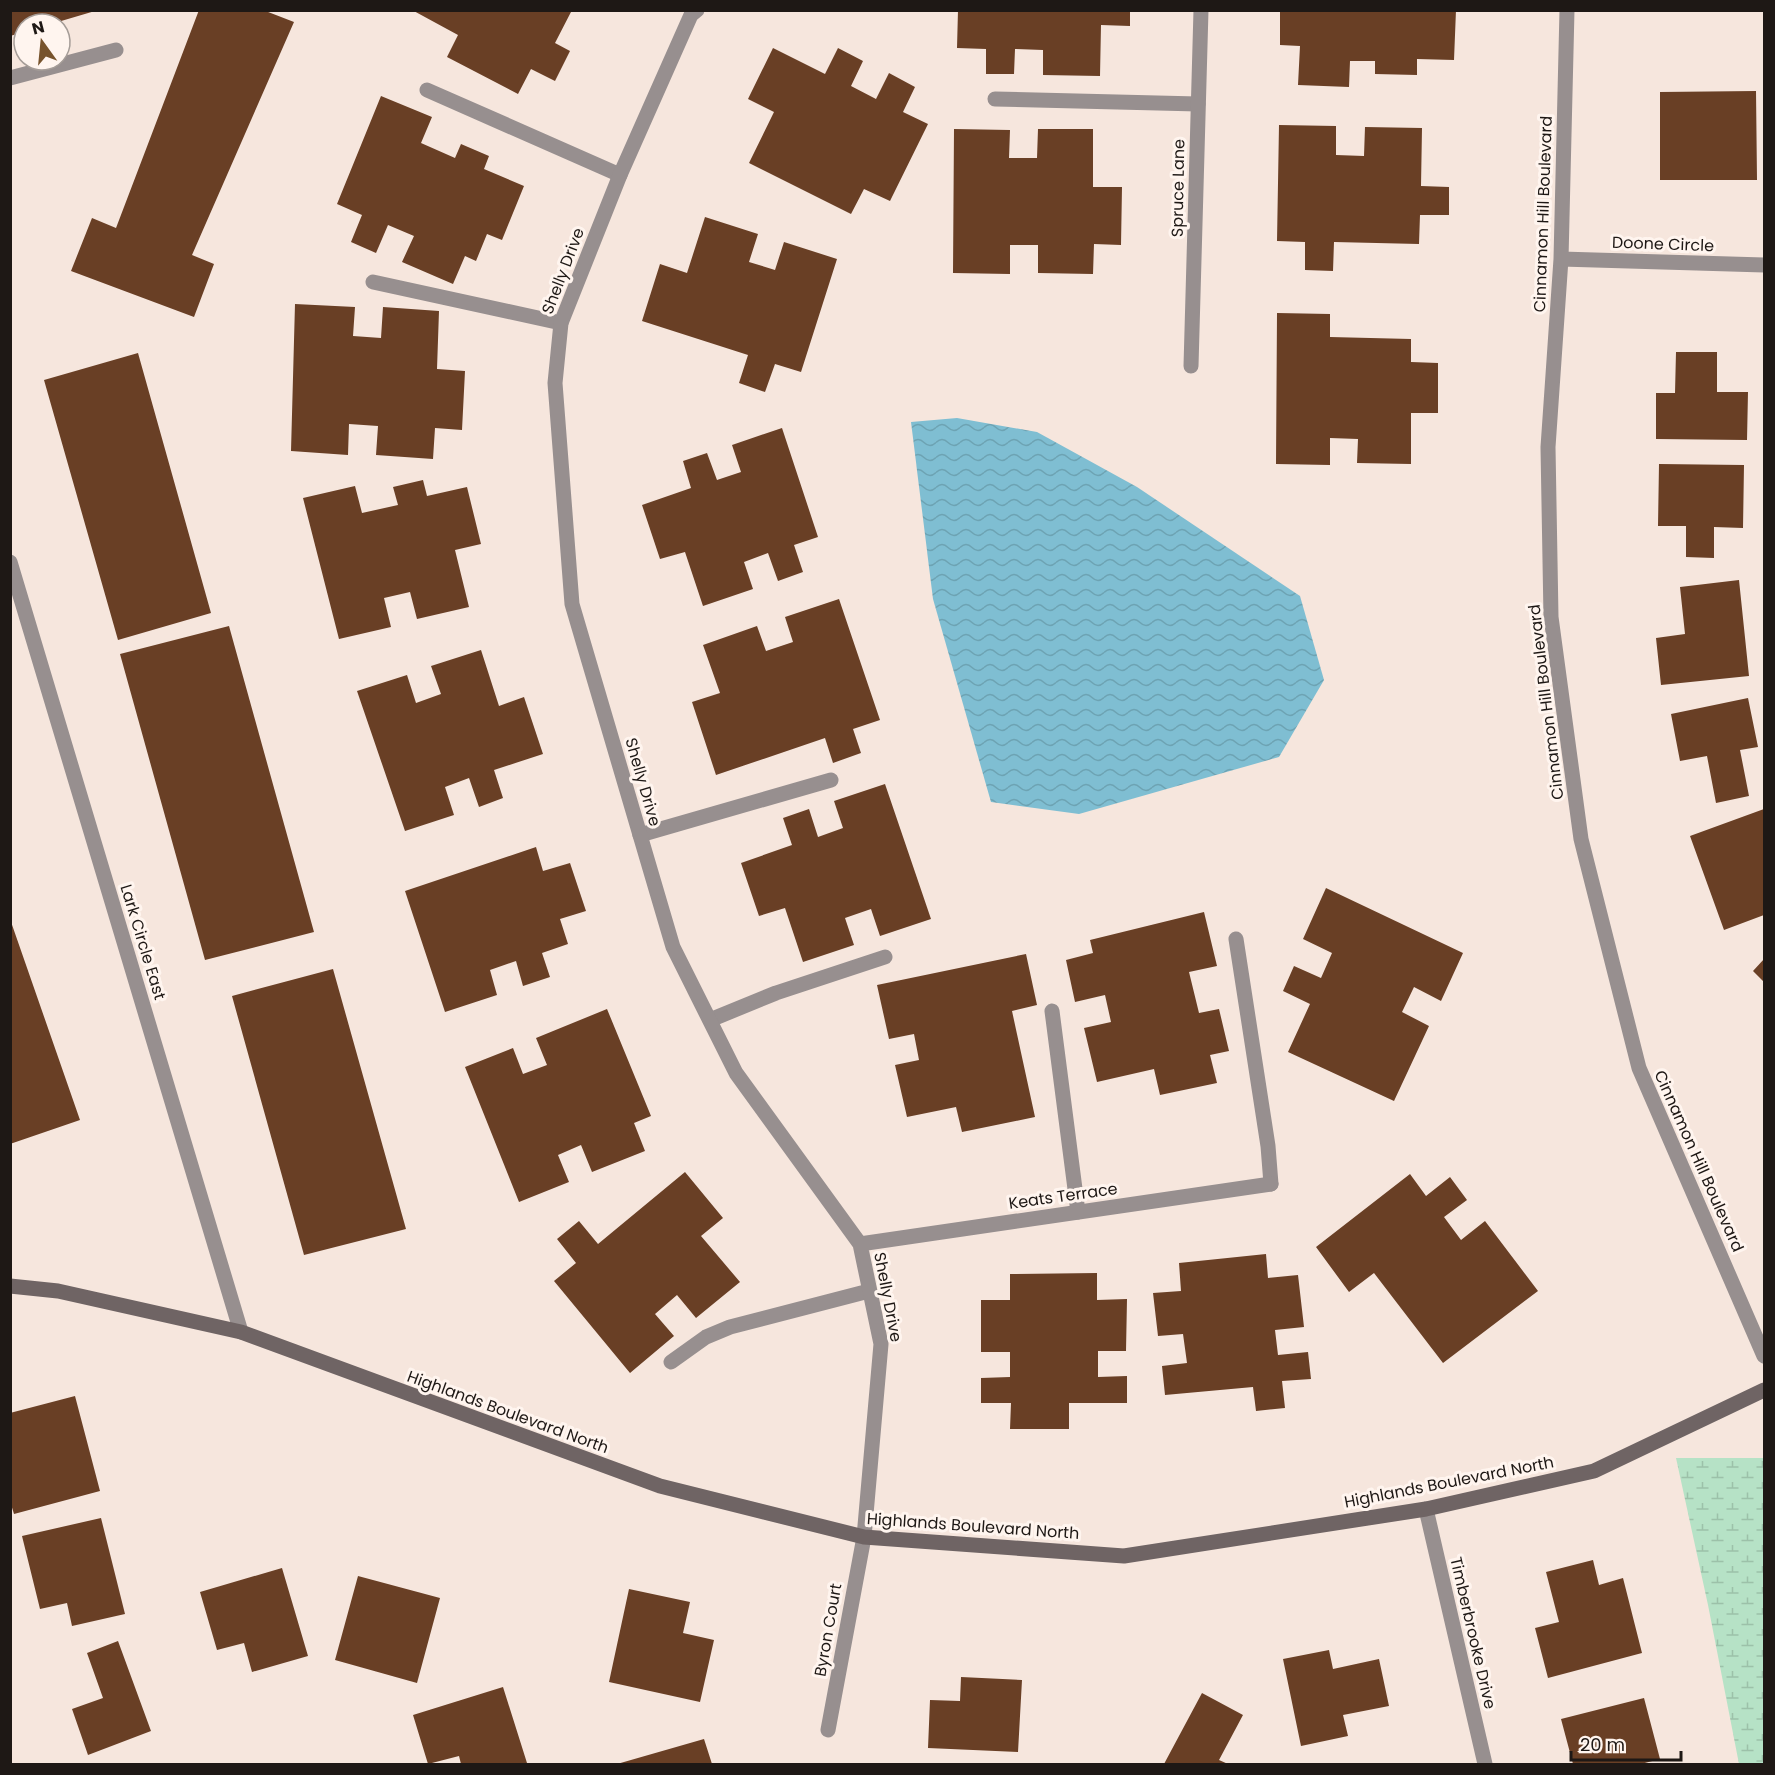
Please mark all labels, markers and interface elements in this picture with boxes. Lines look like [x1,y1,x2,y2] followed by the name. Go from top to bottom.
[12,12,72,72] north arrow
[29,15,47,41] text: N
[1528,115,1558,313] street label: Cinnamon Hill Boulevard
[1166,139,1190,237] street label: Spruce Lane
[536,224,590,318] street label: Shelly Drive
[1612,231,1714,257] street label: Doone Circle
[1523,603,1569,801] street label: Cinnamon Hill Boulevard
[619,735,667,829] street label: Shelly Drive
[115,881,172,1003] street label: Lark Circle East
[1648,1066,1750,1256] street label: Cinnamon Hill Boulevard
[1007,1177,1119,1215] street label: Keats Terrace
[868,1250,908,1344] street label: Shelly Drive
[404,1365,612,1459] street label: Highlands Boulevard North
[1342,1450,1556,1514] street label: Highlands Boulevard North
[866,1507,1080,1545] street label: Highlands Boulevard North
[1444,1555,1502,1711] street label: Timberbrooke Drive
[808,1581,848,1678] street label: Byron Court
[1571,1724,1680,1762] scale bar
[1580,1732,1625,1757] text: 20 m

